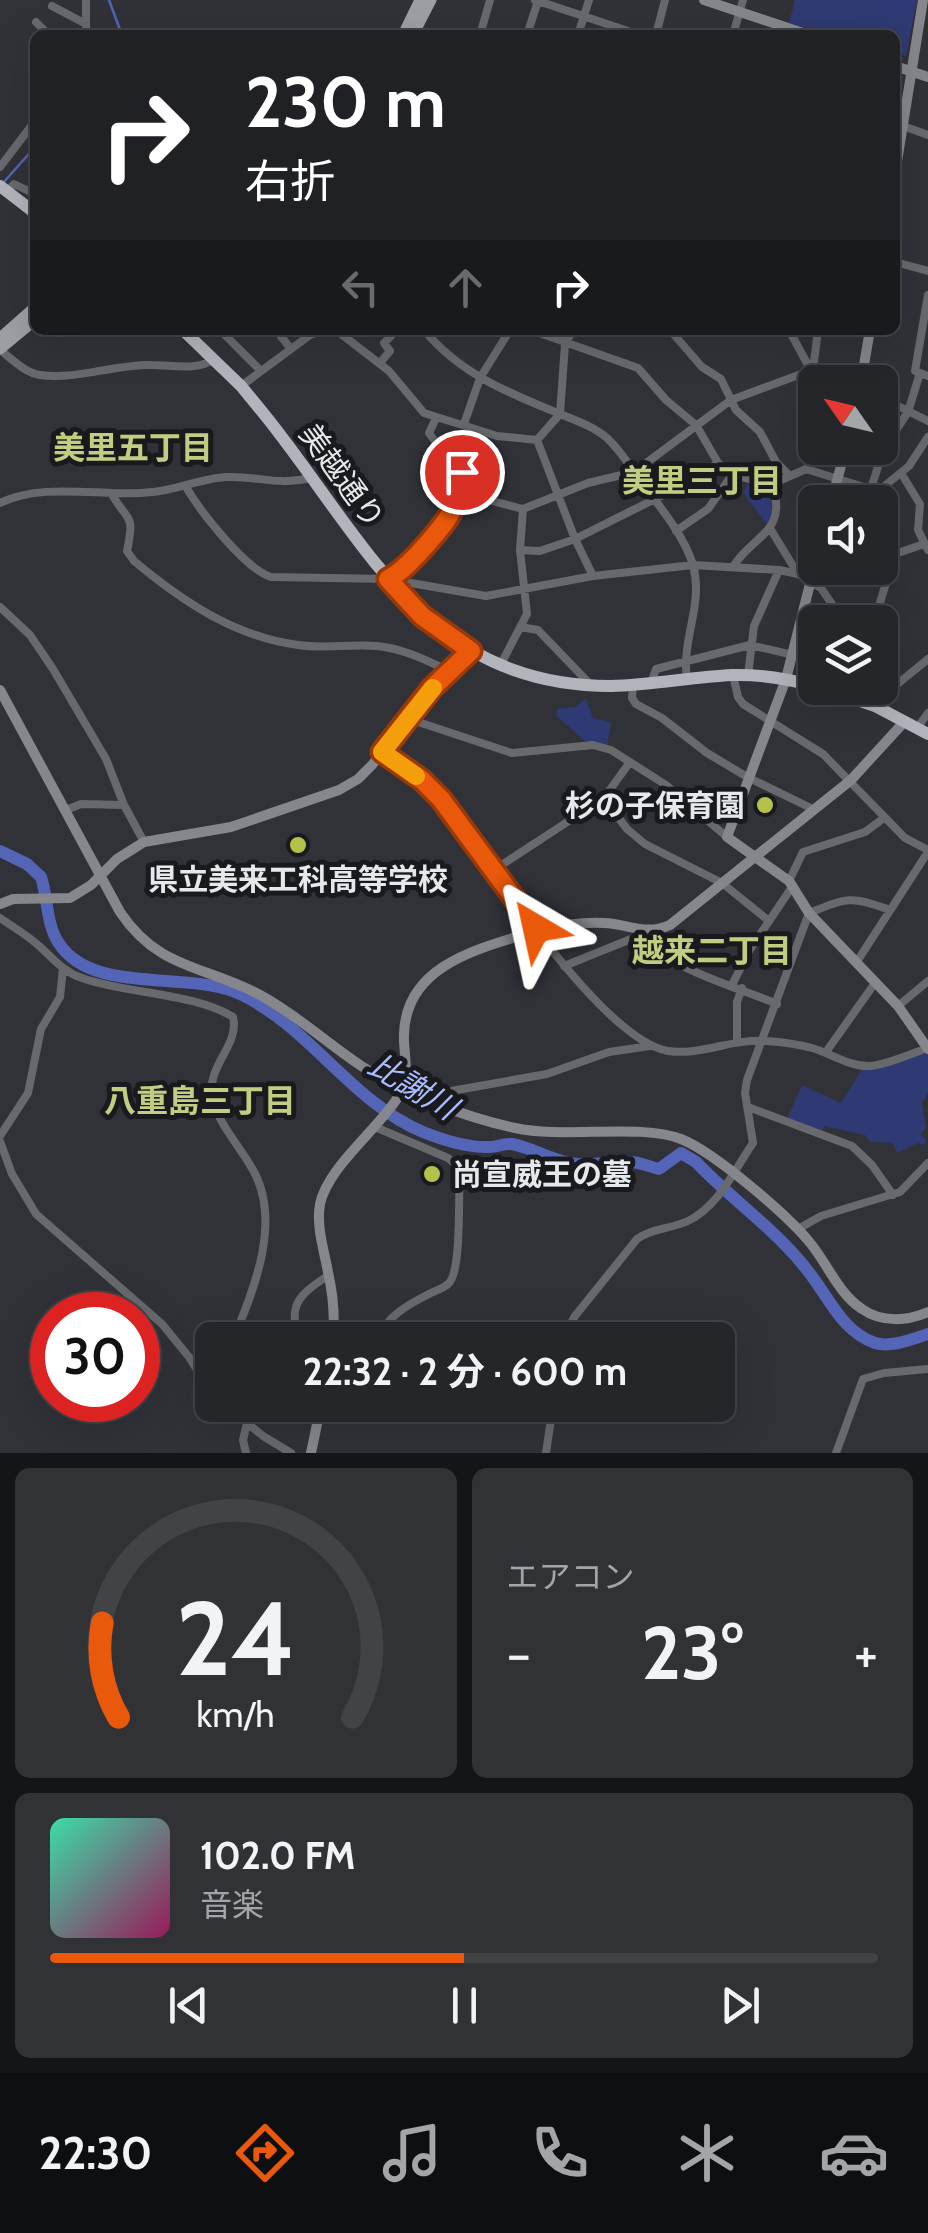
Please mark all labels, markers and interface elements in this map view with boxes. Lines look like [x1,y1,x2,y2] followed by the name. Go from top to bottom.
[245,59,446,145] text: 230 m
[80,70,210,200] icon: right
[245,154,335,208] text: 右折
[333,260,388,315] icon: left
[438,260,493,315] icon: ahead
[543,260,598,315] icon: right
[798,365,898,465] north arrow
[798,365,898,705] map controls
[292,417,392,535] street label: 美越通り
[53,428,213,467] district label: 美里五丁目
[420,430,505,515] pin
[435,445,490,500] icon: arrive
[622,461,782,500] district label: 美里三丁目
[798,485,898,585] button: sound
[798,605,898,705] button: layers
[565,787,745,824] place label: 杉の子保育園
[754,794,776,816] marker: 杉の子保育園
[287,834,309,856] marker: 県立美来工科高等学校
[148,861,448,898] place label: 県立美来工科高等学校
[484,876,588,980] position arrow
[632,931,792,970] district label: 越来二丁目
[362,1045,467,1129] water label: 比謝川
[104,1081,296,1120] district label: 八重島三丁目
[452,1156,632,1193] place label: 尚宣威王の墓
[421,1163,443,1185] marker: 尚宣威王の墓
[30,1292,160,1422] speed limit sign: 30
[303,1348,627,1395] text: 22:32 · 2 分 · 600 m
[507,1557,635,1596] text: エアコン
[176,1575,296,1701] text: 24
[641,1607,743,1698] text: 23°
[507,1620,531,1687] text: −
[854,1620,878,1687] text: +
[197,1693,275,1736] text: km/h
[200,1832,355,1879] text: 102.0 FM
[200,1885,264,1924] text: 音楽
[161,1978,216,2033] icon: previous
[437,1978,492,2033] icon: pause
[713,1978,768,2033] icon: next
[230,2118,300,2188] icon: directions
[377,2118,447,2188] icon: music
[525,2118,595,2188] icon: phone
[672,2118,742,2188] icon: climate
[819,2118,889,2188] icon: car
[39,2126,152,2180] text: 22:30

